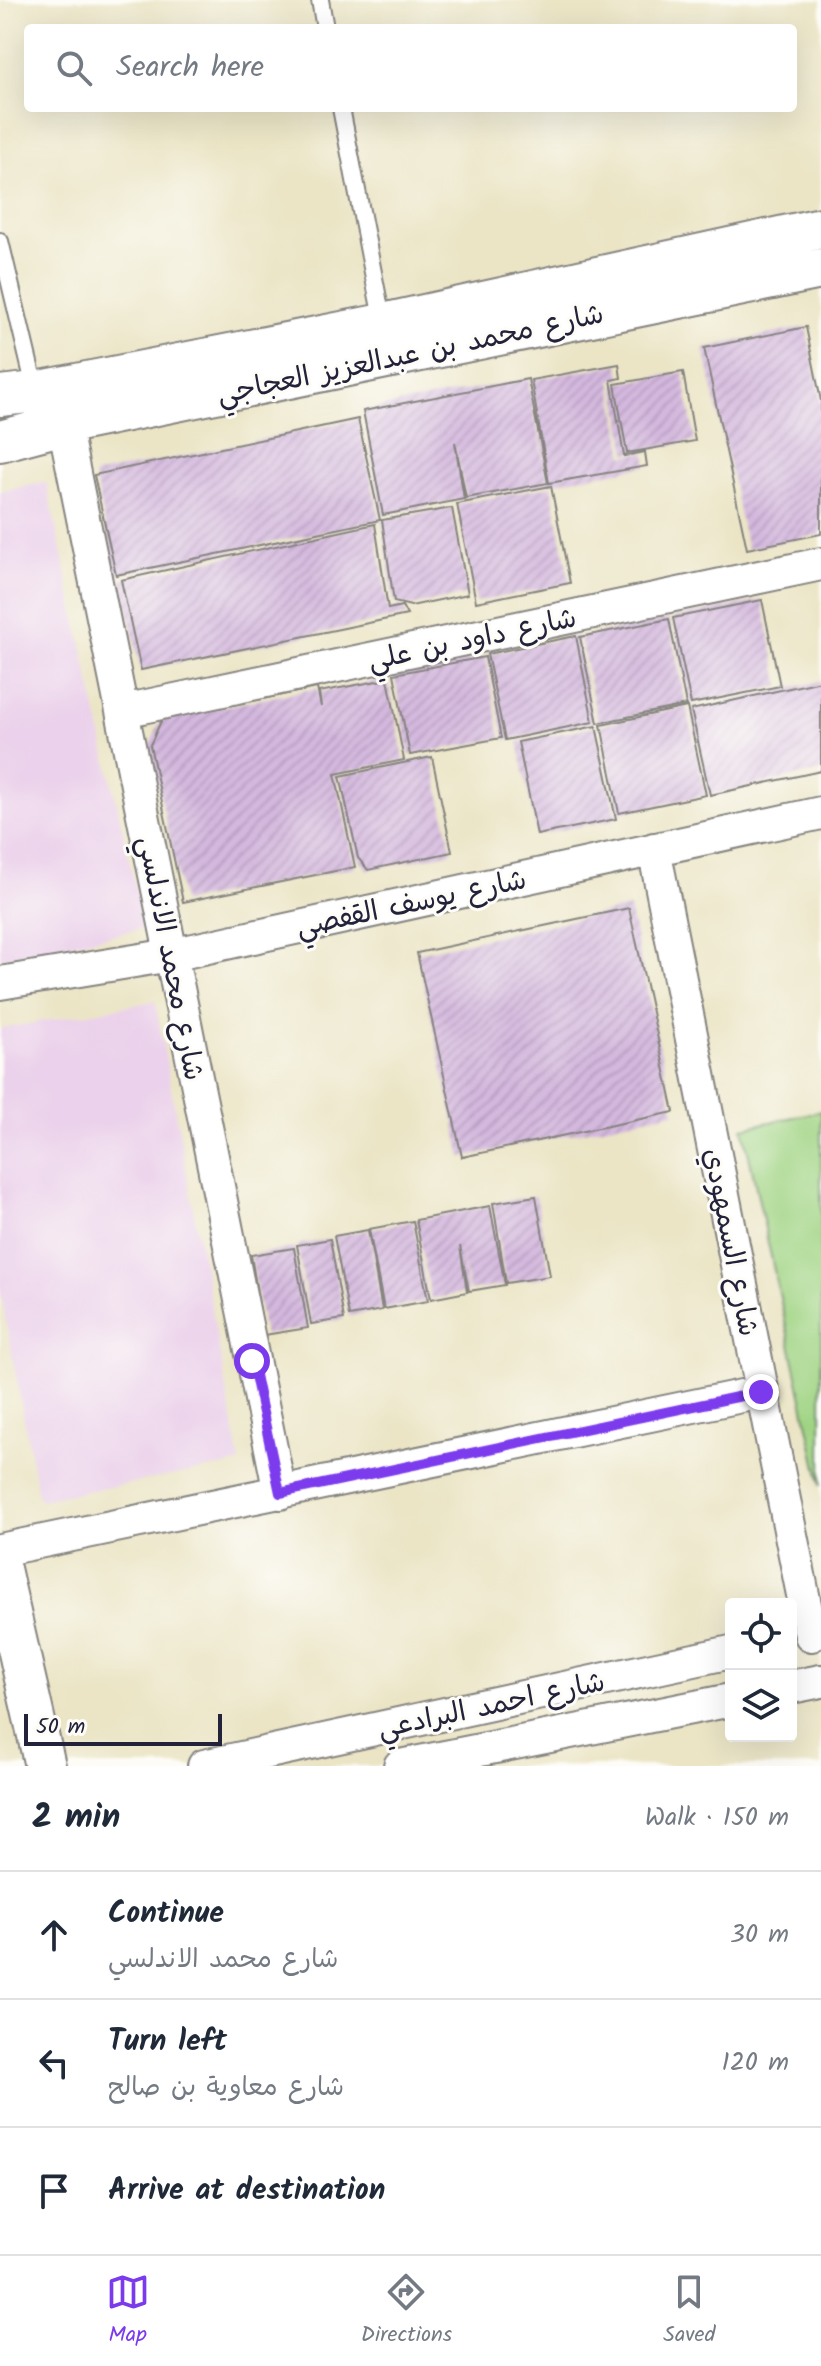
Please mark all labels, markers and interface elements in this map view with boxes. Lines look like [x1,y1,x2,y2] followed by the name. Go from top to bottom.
[24,24,797,112] search box
[116,44,264,92] text: Search here
[52,46,96,90] icon: search
[213,292,608,418] street label: شارع محمد بن عبدالعزيز العجاجي
[364,596,581,685] street label: شارع داود بن علي
[124,832,215,1085] street label: شارع محمد الاندلسي
[292,858,531,951] street label: شارع يوسف القفصي
[689,1144,770,1341] street label: شارع السمهودي
[234,1343,270,1379] route start
[743,1374,779,1410] route end
[725,1598,797,1742] map controls
[725,1598,797,1670] button: locate
[374,1660,609,1752] street label: شارع احمد البرادعي
[725,1670,797,1742] button: layers
[24,1710,222,1746] scale bar
[36,1710,85,1745] text: 50 m
[32,1791,120,1845] text: 2 min
[645,1797,789,1839] text: Walk · 150 m
[108,1890,224,1938] text: Continue
[32,1913,76,1957] icon: ahead
[730,1914,789,1956] text: 30 m
[108,1939,338,1981] text: شارع محمد الاندلسي
[108,2018,227,2066] text: Turn left
[32,2041,76,2085] icon: left
[722,2042,789,2084] text: 120 m
[108,2067,344,2109] text: شارع معاوية بن صالح
[108,2167,385,2215] text: Arrive at destination
[32,2169,76,2213] icon: arrive
[106,2270,150,2353] tab: Map
[361,2270,452,2353] tab: Directions
[663,2270,715,2353] tab: Saved

